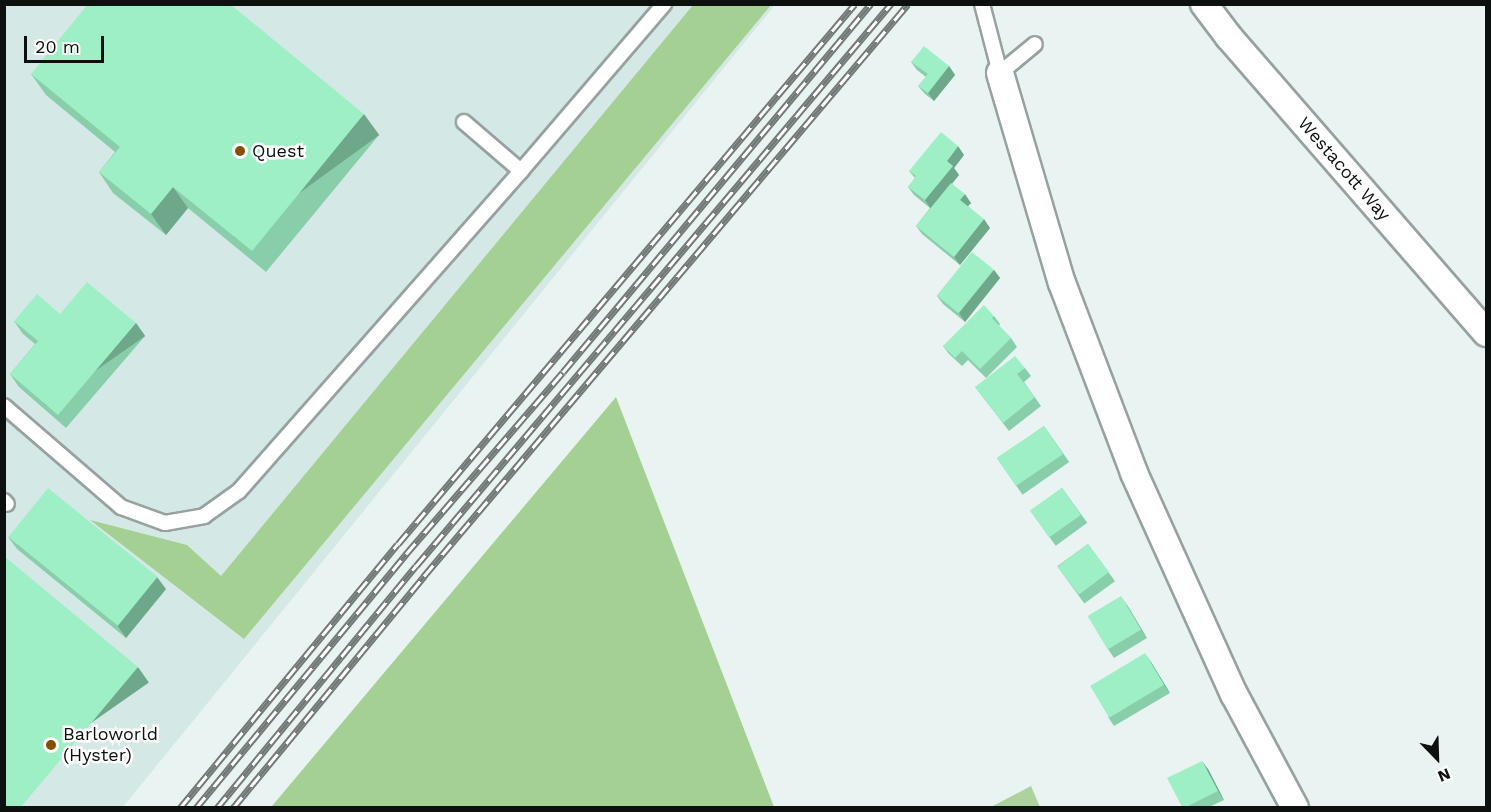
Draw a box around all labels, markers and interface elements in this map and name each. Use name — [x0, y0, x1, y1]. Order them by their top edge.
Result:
scale bar — [27, 24, 106, 62]
text: 20 m — [35, 36, 80, 57]
street label: Westacott Way — [1293, 113, 1395, 225]
place label: Quest — [252, 140, 304, 162]
marker: Quest — [233, 144, 247, 158]
place label: Barloworld (Hyster) — [63, 724, 158, 766]
north arrow — [1407, 728, 1467, 788]
marker: Barloworld (Hyster) — [44, 738, 58, 752]
text: N — [1435, 764, 1453, 786]

